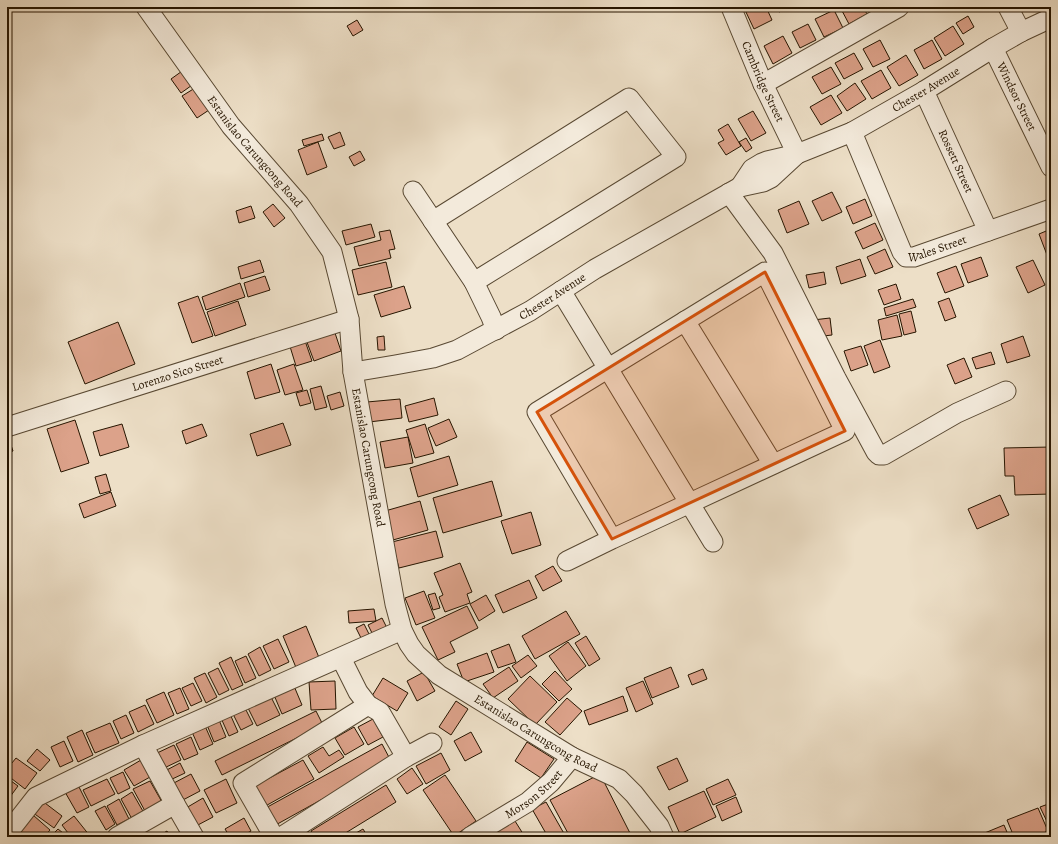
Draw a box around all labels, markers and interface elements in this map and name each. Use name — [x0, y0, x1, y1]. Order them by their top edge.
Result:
street label: Cambridge Street — [738, 39, 788, 125]
street label: Windsor Street — [993, 59, 1040, 134]
street label: Chester Avenue — [889, 63, 963, 116]
street label: Estanislao Carungcong Road — [204, 92, 307, 211]
street label: Rossett Street — [935, 127, 977, 195]
street label: Wales Street — [907, 231, 969, 265]
street label: Chester Avenue — [516, 269, 589, 323]
street label: Lorenzo Sico Street — [130, 351, 225, 395]
street label: Estanislao Carungcong Road — [348, 387, 389, 529]
street label: Estanislao Carungcong Road — [471, 691, 601, 776]
street label: Morson Street — [502, 766, 566, 822]

